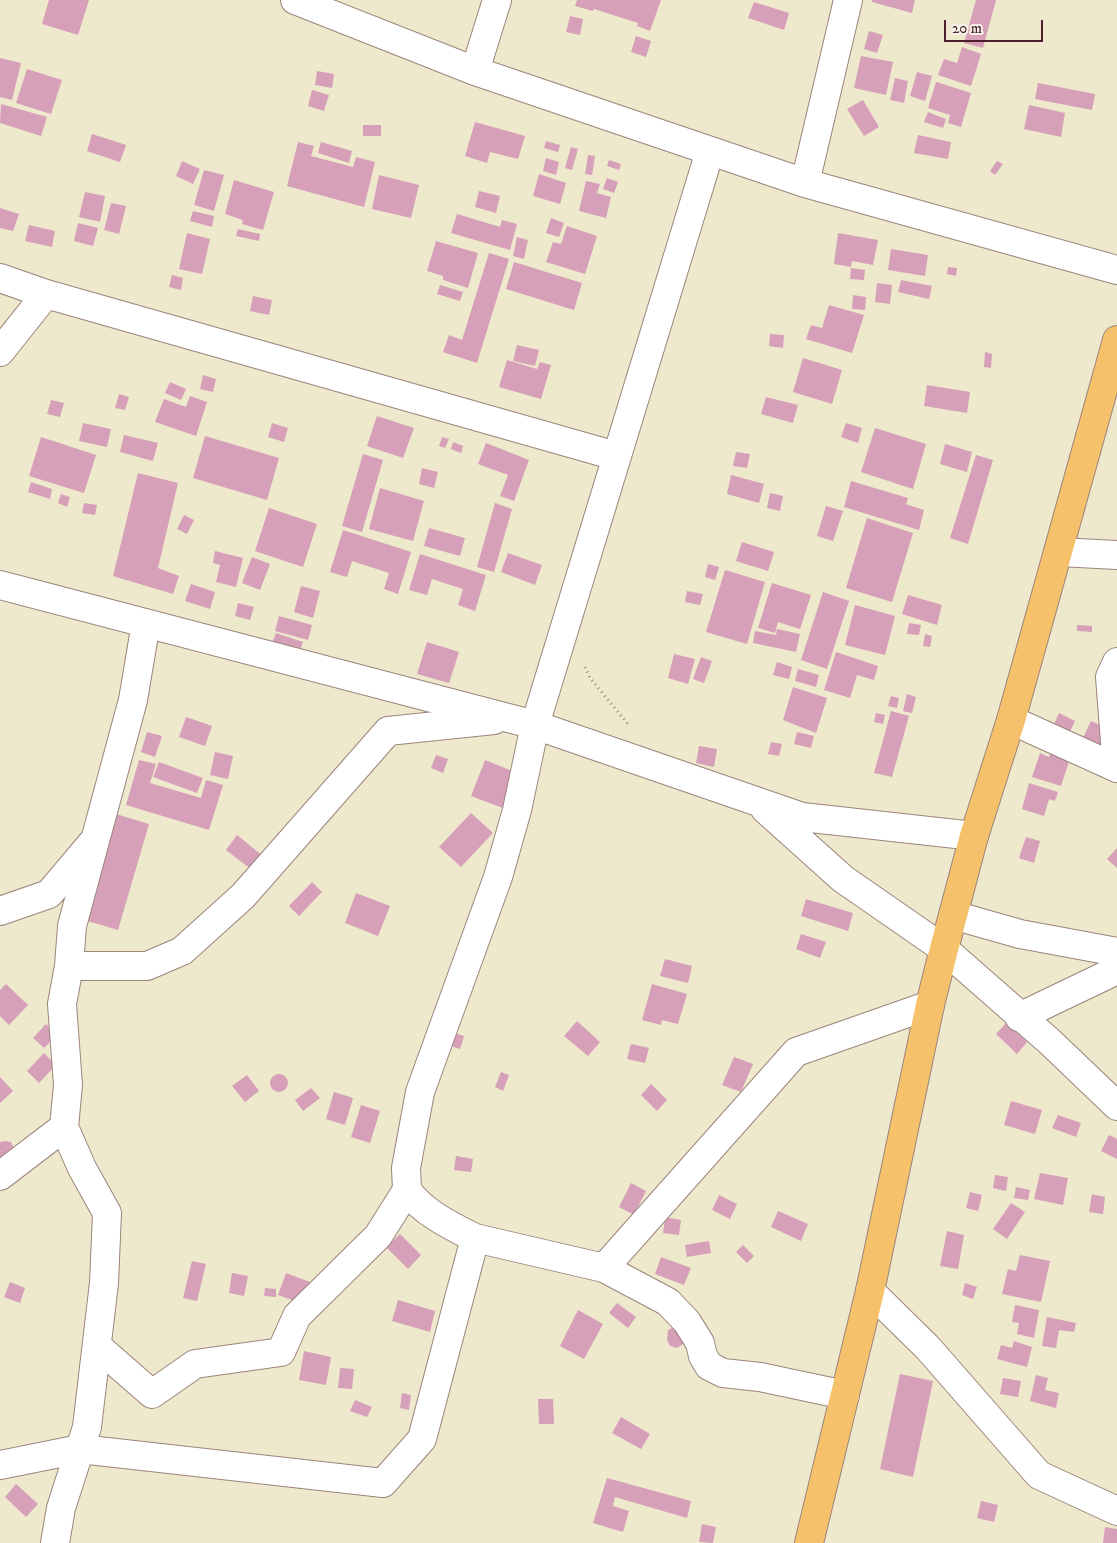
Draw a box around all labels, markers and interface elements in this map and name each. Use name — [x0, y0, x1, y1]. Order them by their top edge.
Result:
scale bar — [947, 10, 1046, 42]
text: 20 m — [952, 19, 982, 38]

